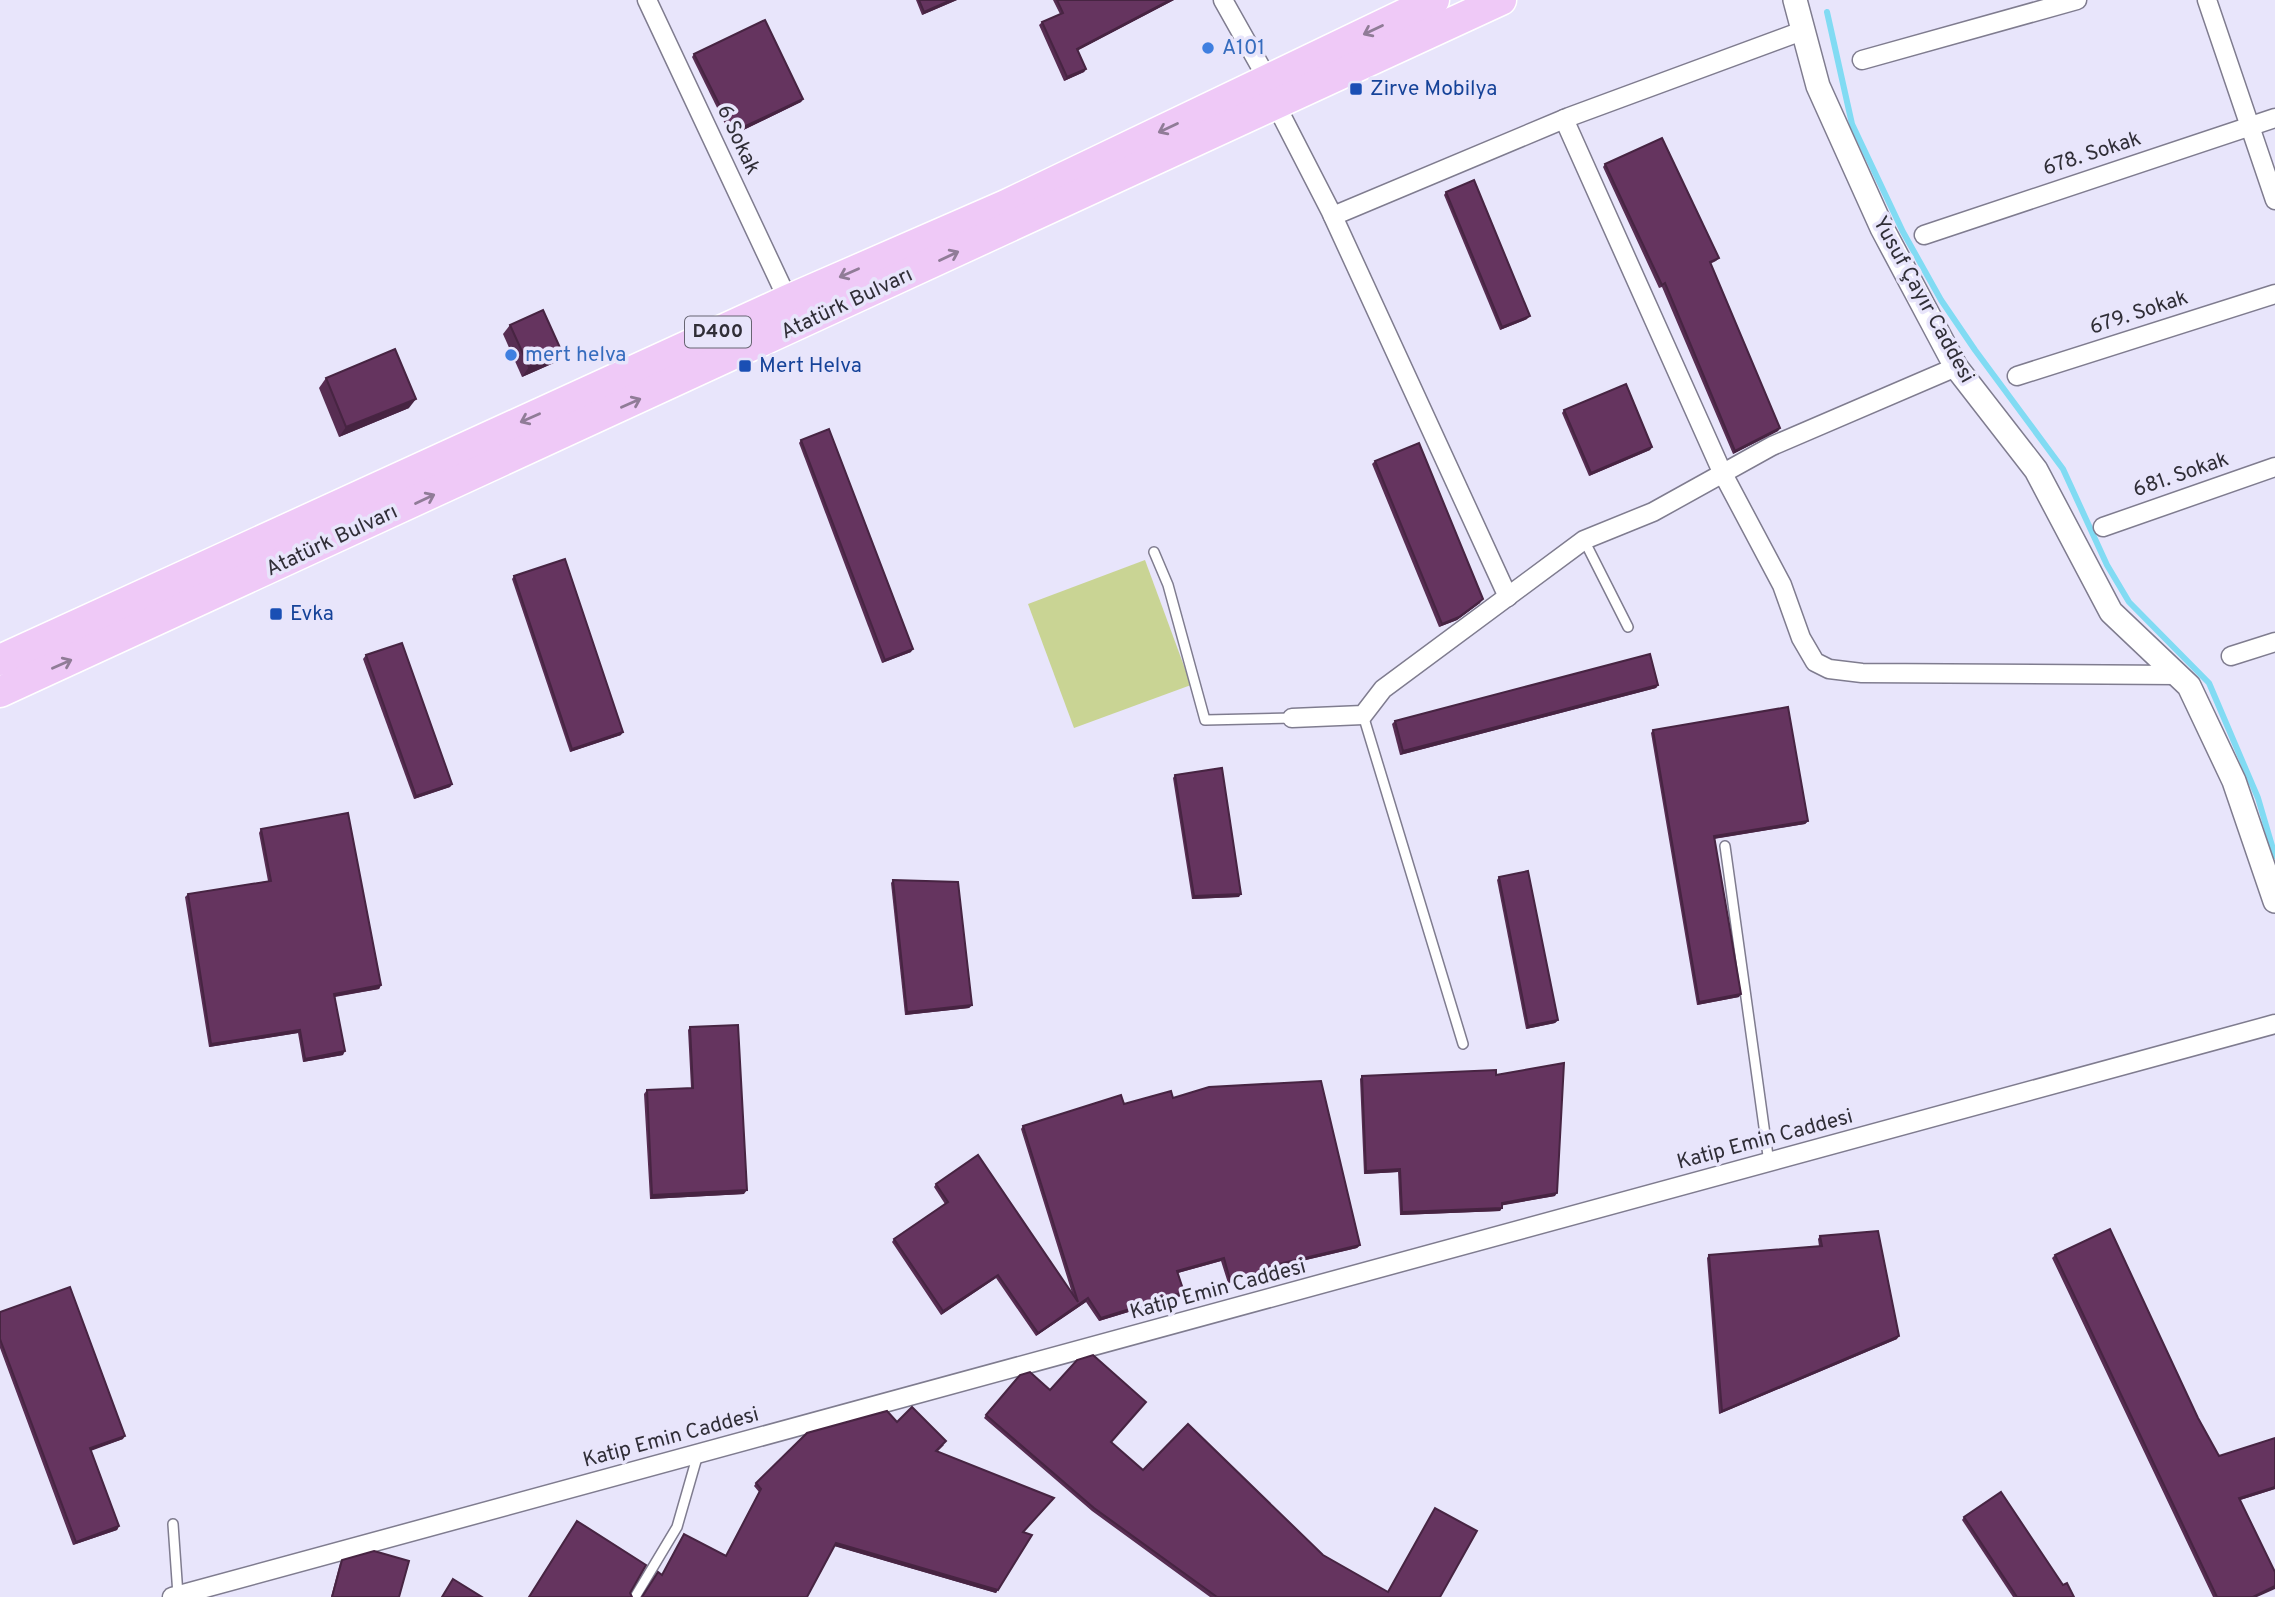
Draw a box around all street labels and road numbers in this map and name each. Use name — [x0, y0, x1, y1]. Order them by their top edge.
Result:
street label: 6 Sokak — [710, 101, 766, 179]
street label: 678. Sokak — [2040, 125, 2144, 183]
street label: Yusuf Çayır Caddesi — [1866, 212, 1980, 388]
street label: Atatürk Bulvarı — [777, 262, 917, 346]
street label: 679. Sokak — [2086, 284, 2192, 342]
road number: D400 — [685, 316, 751, 348]
street label: 681. Sokak — [2130, 446, 2232, 504]
street label: Atatürk Bulvarı — [262, 499, 402, 583]
street label: Katip Emin Caddesi — [1674, 1104, 1856, 1176]
street label: Katip Emin Caddesi — [1127, 1254, 1309, 1326]
street label: Katip Emin Caddesi — [580, 1402, 762, 1474]

